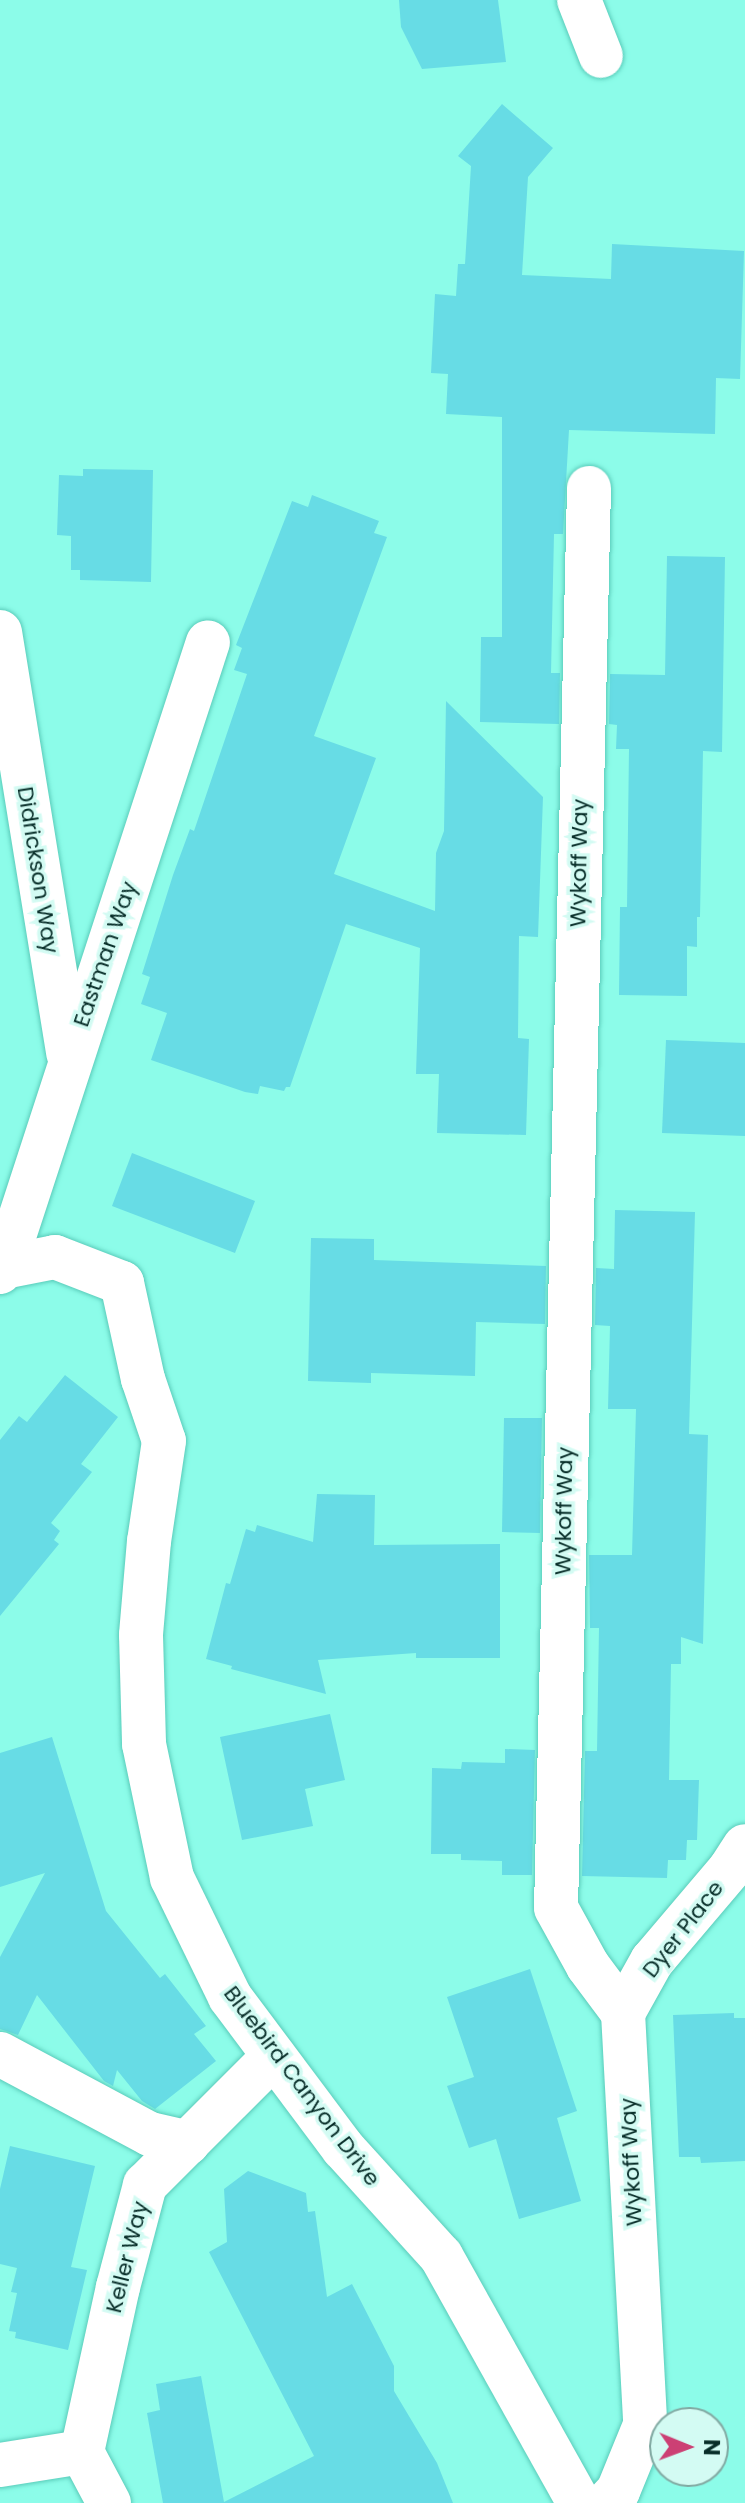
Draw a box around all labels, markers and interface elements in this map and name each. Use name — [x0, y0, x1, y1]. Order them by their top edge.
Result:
street label: Didrickson Way — [12, 785, 64, 955]
street label: Wykoff Way — [565, 799, 593, 927]
street label: Eastman Way — [68, 878, 142, 1030]
street label: Wykoff Way — [550, 1447, 578, 1575]
street label: Dyer Place — [637, 1875, 729, 1983]
street label: Bluebird Canyon Drive — [218, 1981, 386, 2191]
street label: Wykoff Way — [614, 2097, 648, 2227]
street label: Keller Way — [100, 2198, 154, 2316]
north arrow — [649, 2407, 729, 2487]
text: N — [696, 2439, 727, 2456]

